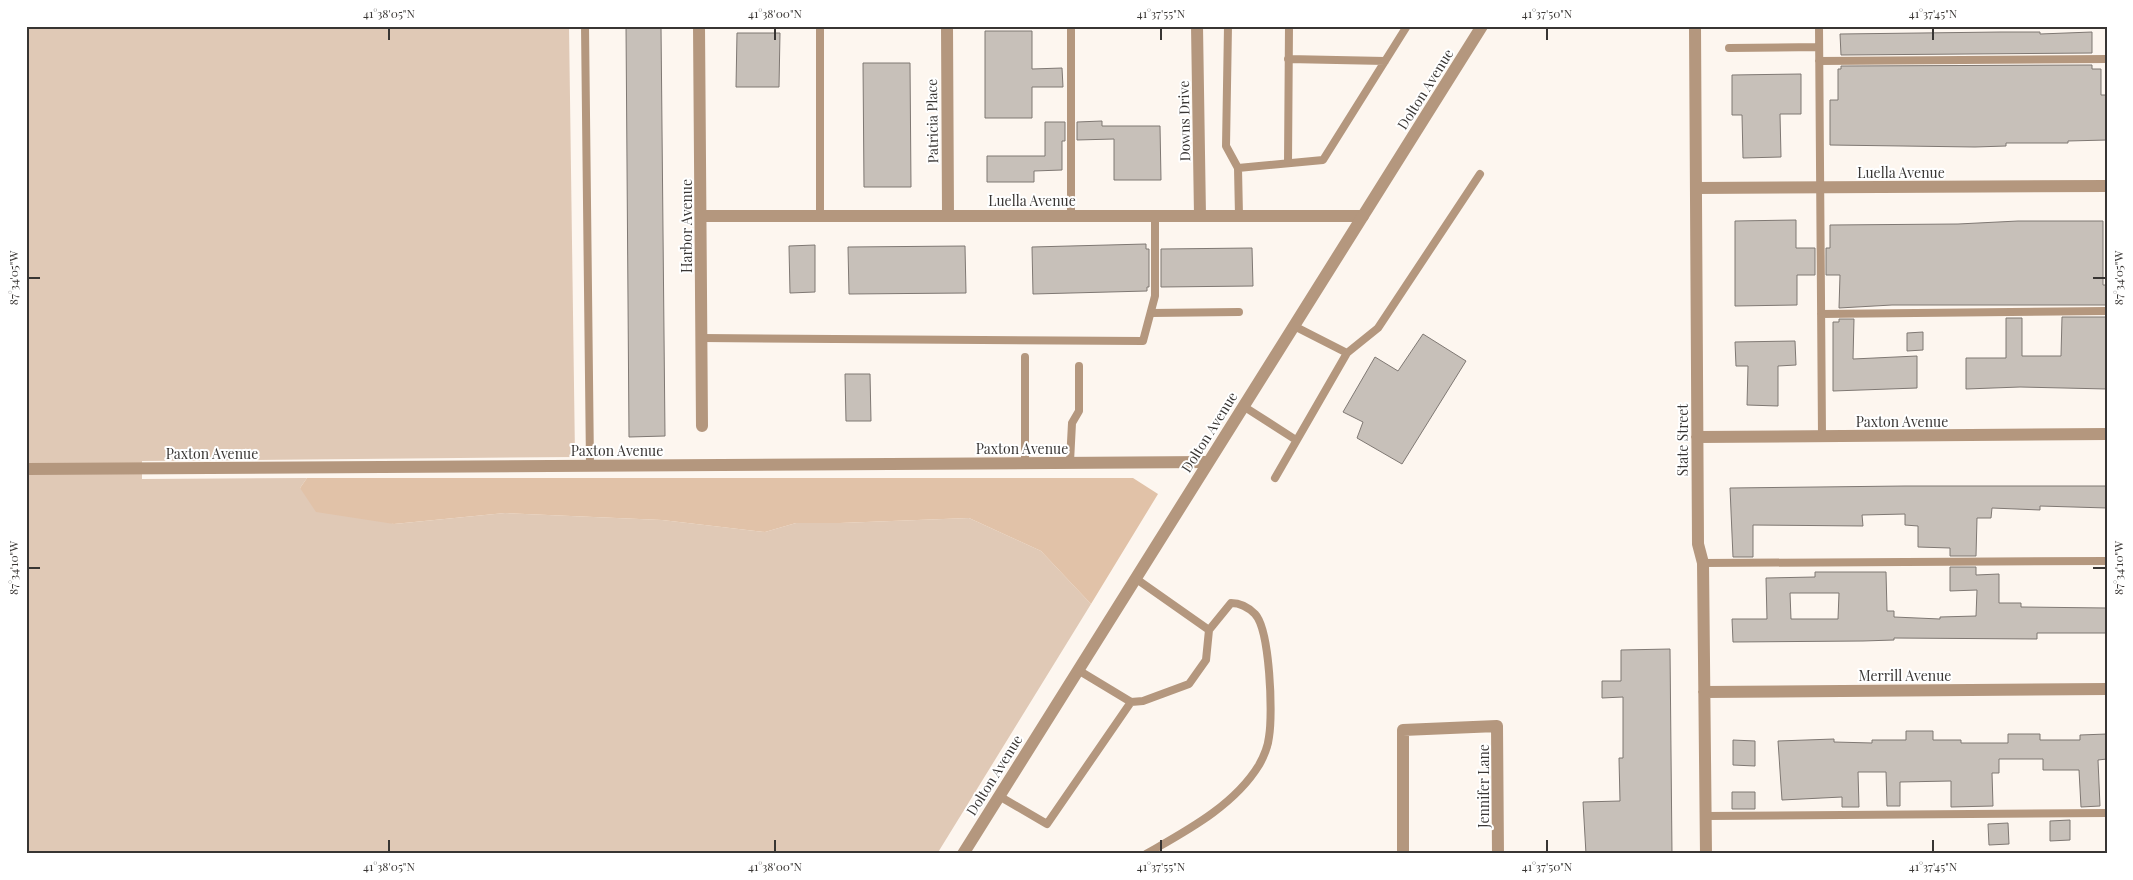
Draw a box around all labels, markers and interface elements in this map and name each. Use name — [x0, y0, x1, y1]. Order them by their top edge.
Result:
text: 41°38'05"N — [363, 5, 415, 21]
text: 41°38'00"N — [748, 5, 802, 21]
text: 41°37'55"N — [1137, 5, 1186, 21]
text: 41°37'50"N — [1522, 5, 1573, 21]
text: 41°37'45"N — [1909, 5, 1958, 21]
street label: Dolton Avenue — [1393, 45, 1457, 133]
street label: Patricia Place — [922, 79, 942, 163]
street label: Downs Drive — [1174, 80, 1194, 162]
street label: Luella Avenue — [1857, 163, 1945, 182]
street label: Harbor Avenue — [677, 179, 696, 273]
street label: Luella Avenue — [988, 191, 1076, 210]
text: 87°34'05"W — [5, 251, 21, 305]
text: 87°34'05"W — [2110, 251, 2126, 305]
street label: Dolton Avenue — [1177, 388, 1241, 476]
street label: State Street — [1673, 403, 1692, 476]
street label: Paxton Avenue — [1856, 412, 1948, 431]
street label: Paxton Avenue — [976, 439, 1068, 458]
street label: Paxton Avenue — [571, 441, 663, 460]
street label: Paxton Avenue — [166, 444, 258, 463]
text: 87°34'10"W — [5, 541, 21, 595]
text: 87°34'10"W — [2110, 541, 2126, 595]
street label: Merrill Avenue — [1859, 666, 1951, 685]
street label: Dolton Avenue — [962, 731, 1026, 819]
street label: Jennifer Lane — [1474, 744, 1493, 829]
text: 41°38'05"N — [363, 858, 415, 874]
text: 41°38'00"N — [748, 858, 802, 874]
text: 41°37'55"N — [1137, 858, 1186, 874]
text: 41°37'50"N — [1522, 858, 1573, 874]
text: 41°37'45"N — [1909, 858, 1958, 874]

